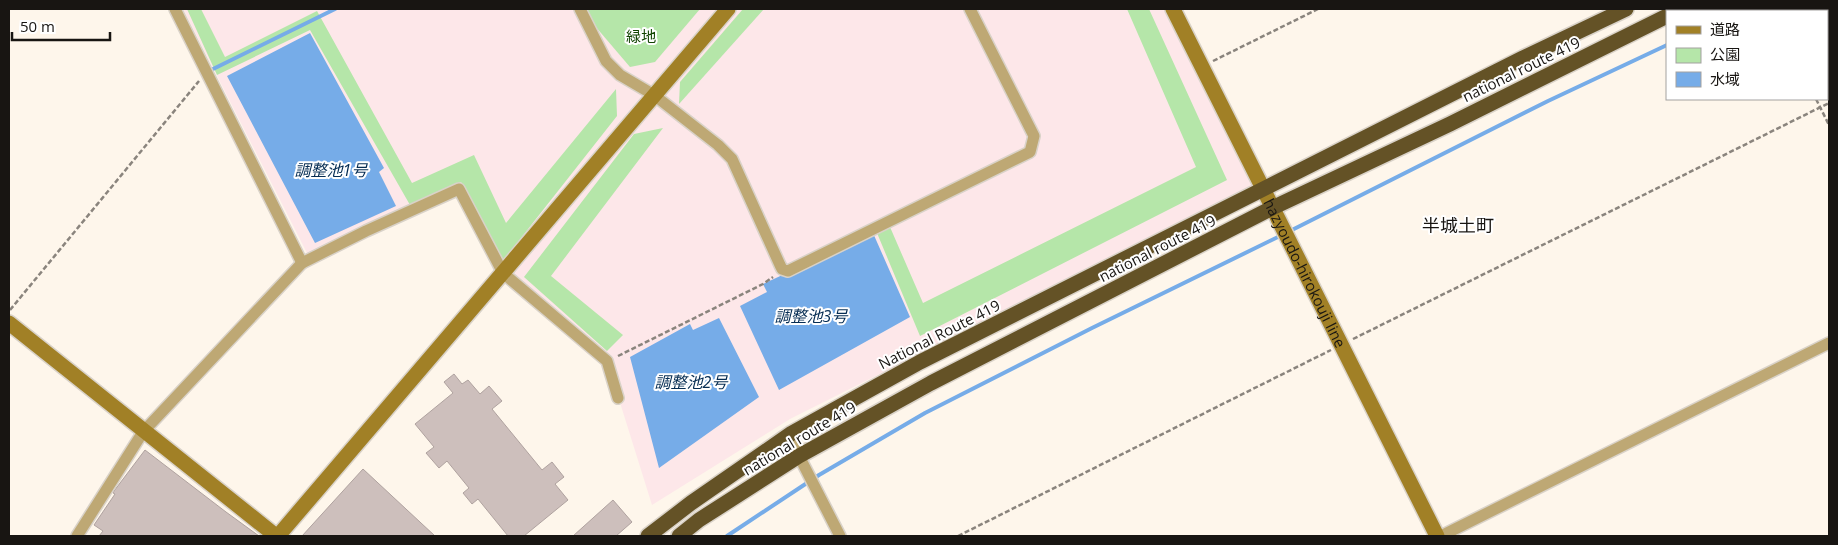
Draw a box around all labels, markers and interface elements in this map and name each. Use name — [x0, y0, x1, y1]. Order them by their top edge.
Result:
scale bar — [12, 10, 110, 42]
legend — [1666, 10, 1828, 100]
text: 50 m — [20, 16, 55, 36]
text: 道路 — [1710, 19, 1740, 39]
park label: 緑地 — [626, 26, 656, 46]
street label: national route 419 — [1459, 32, 1583, 106]
text: 公園 — [1710, 44, 1740, 64]
text: 水域 — [1710, 69, 1740, 89]
water label: 調整池1号 — [295, 159, 368, 181]
street label: hazyoudo-hirokouji line — [1259, 195, 1351, 351]
street label: national route 419 — [1095, 210, 1219, 286]
district label: 半城土町 — [1422, 213, 1494, 237]
street label: National Route 419 — [875, 295, 1003, 373]
water label: 調整池3号 — [775, 305, 848, 327]
water label: 調整池2号 — [655, 371, 728, 393]
street label: national route 419 — [739, 396, 859, 480]

